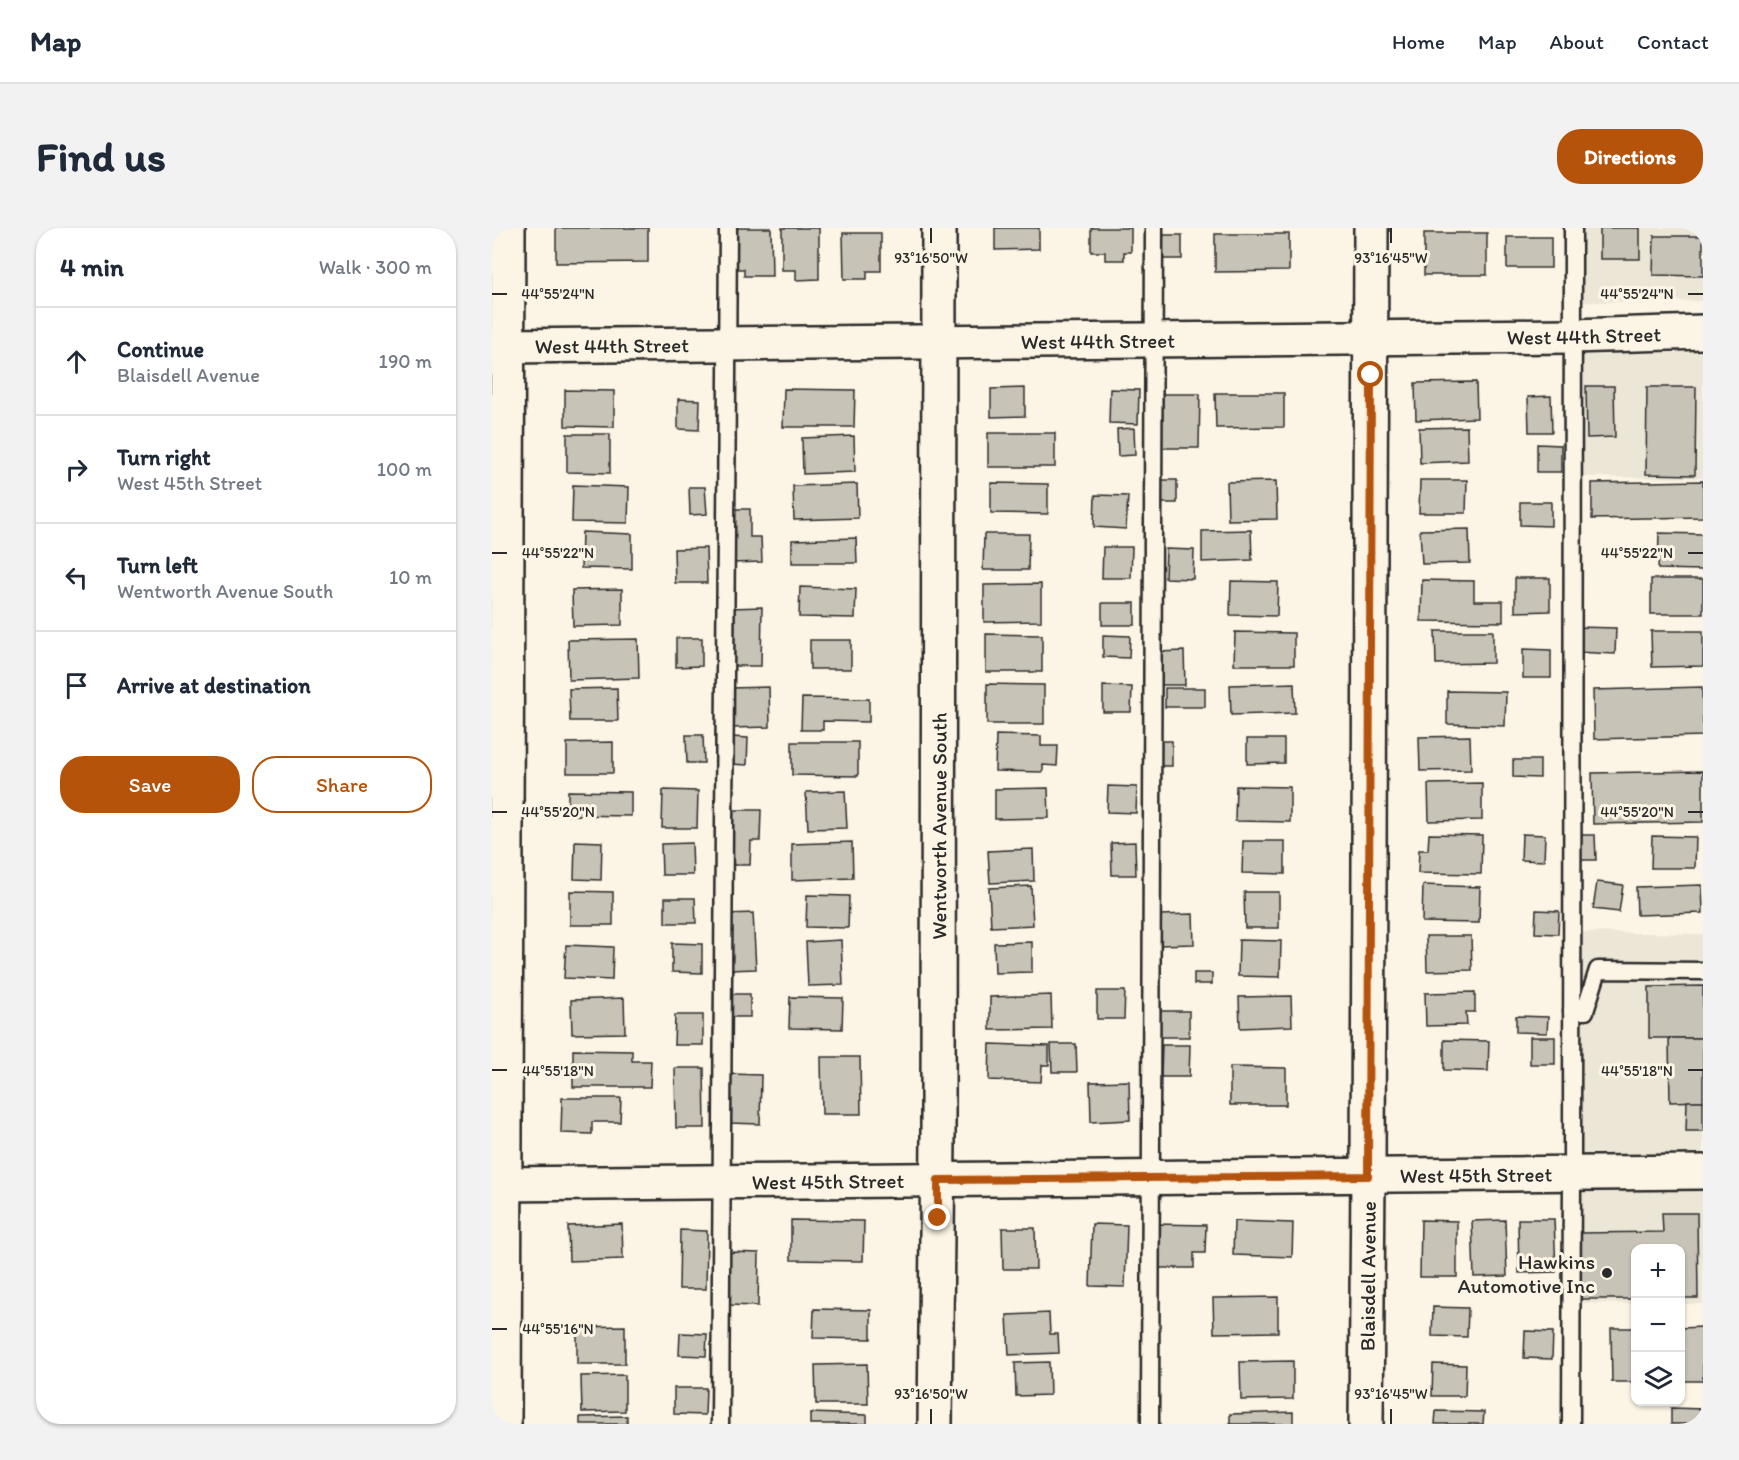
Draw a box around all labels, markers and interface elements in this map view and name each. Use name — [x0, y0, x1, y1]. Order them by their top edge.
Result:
text: Map — [30, 24, 81, 58]
text: Home — [1392, 29, 1445, 54]
text: Map — [1478, 29, 1517, 54]
text: About — [1550, 29, 1604, 54]
text: Contact — [1637, 29, 1709, 54]
button: Directions — [1557, 129, 1703, 184]
text: Find us — [36, 131, 166, 182]
text: 93°16'50"W — [894, 249, 968, 267]
text: 93°16'45"W — [1354, 249, 1428, 267]
text: 4 min — [60, 251, 124, 283]
text: Walk · 300 m — [319, 255, 432, 279]
text: 44°55'24"N — [521, 285, 595, 303]
text: 44°55'24"N — [1600, 285, 1674, 303]
street label: West 44th Street — [1507, 321, 1662, 349]
street label: West 44th Street — [1021, 327, 1175, 354]
street label: West 44th Street — [535, 332, 689, 358]
text: Continue — [117, 336, 204, 363]
icon: ahead — [60, 345, 93, 378]
text: 190 m — [379, 349, 432, 373]
route start — [1357, 361, 1383, 387]
text: Blaisdell Avenue — [117, 363, 260, 387]
text: Turn right — [117, 444, 211, 471]
icon: right — [60, 453, 93, 486]
text: 100 m — [377, 457, 432, 481]
text: West 45th Street — [117, 471, 262, 495]
text: 44°55'22"N — [522, 544, 594, 562]
text: 44°55'22"N — [1601, 544, 1673, 562]
text: Turn left — [117, 552, 198, 579]
icon: left — [60, 561, 93, 594]
text: 10 m — [389, 565, 432, 589]
text: Wentworth Avenue South — [117, 579, 333, 603]
icon: arrive — [60, 669, 93, 702]
text: Arrive at destination — [117, 672, 311, 699]
street label: Wentworth Avenue South — [926, 712, 951, 940]
button: Save — [60, 756, 240, 813]
button: Share — [252, 756, 432, 813]
text: 44°55'20"N — [521, 803, 595, 821]
text: 44°55'20"N — [1600, 803, 1674, 821]
text: 44°55'18"N — [522, 1062, 594, 1080]
text: 44°55'18"N — [1601, 1062, 1673, 1080]
street label: West 45th Street — [1399, 1161, 1553, 1188]
street label: West 45th Street — [751, 1167, 905, 1194]
street label: Blaisdell Avenue — [1354, 1201, 1380, 1351]
route end — [924, 1204, 950, 1230]
map controls — [1631, 1244, 1685, 1406]
button: + — [1631, 1244, 1685, 1298]
place label: Hawkins Automotive Inc — [1457, 1249, 1595, 1298]
marker: Hawkins Automotive Inc — [1600, 1266, 1614, 1280]
button: − — [1631, 1298, 1685, 1352]
text: 44°55'16"N — [522, 1320, 594, 1338]
button: layers — [1631, 1352, 1685, 1406]
text: 93°16'50"W — [894, 1385, 968, 1403]
text: 93°16'45"W — [1354, 1385, 1428, 1403]

